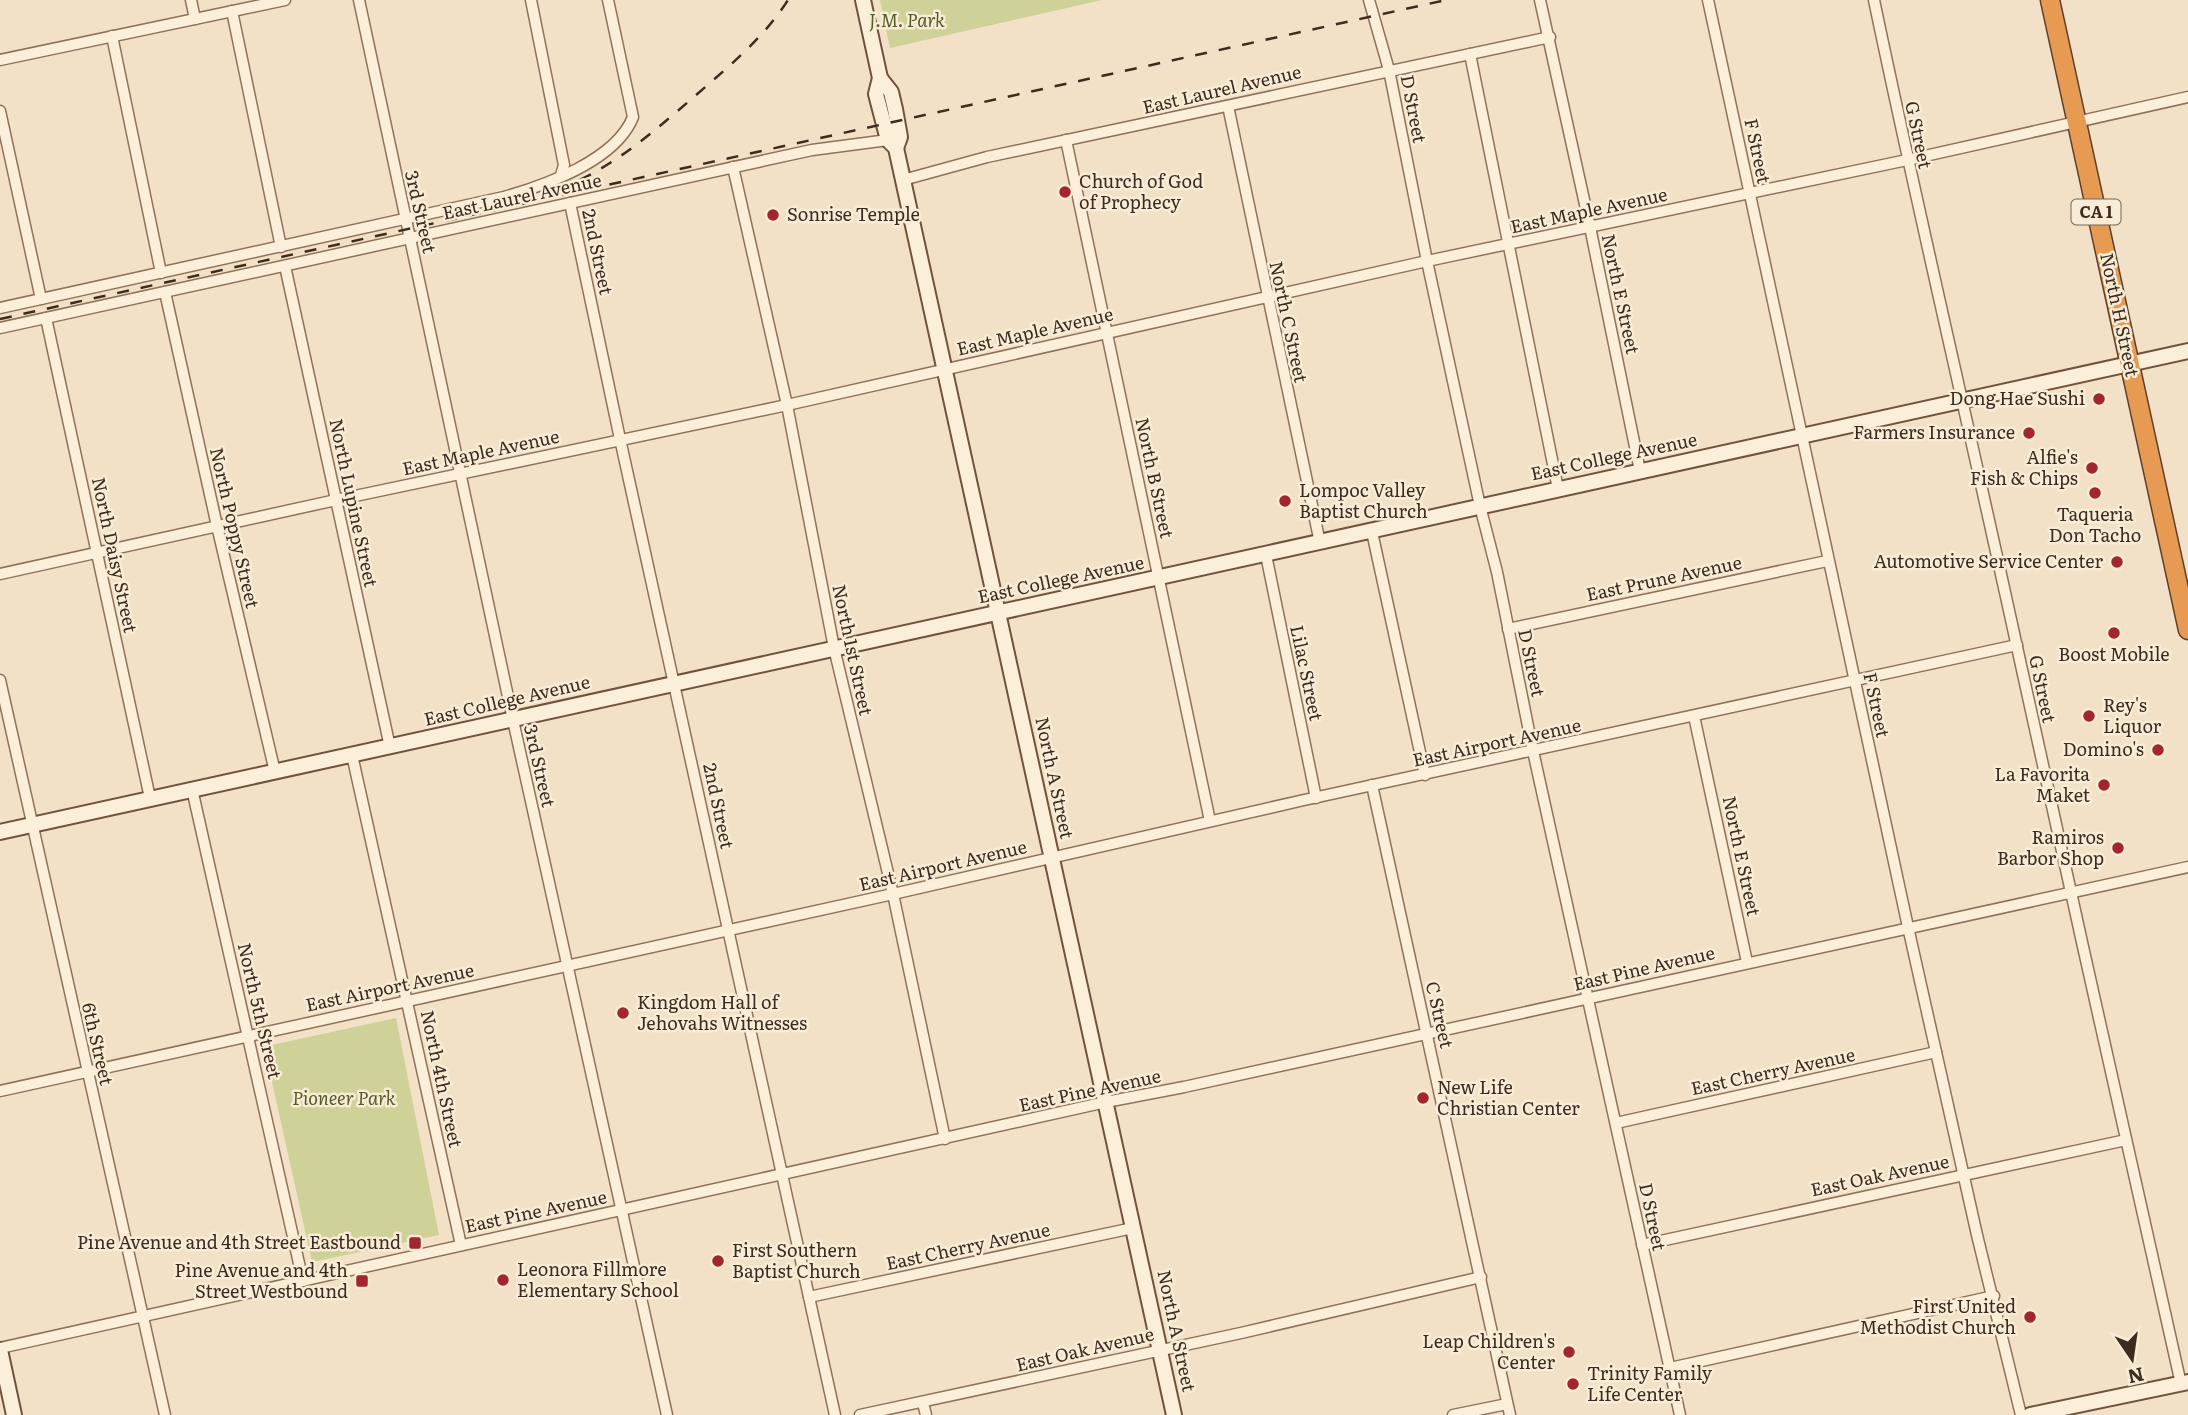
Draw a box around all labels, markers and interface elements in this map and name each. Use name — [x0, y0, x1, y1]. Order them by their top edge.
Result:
park label: J.M. Park — [869, 6, 945, 33]
street label: East Laurel Avenue — [1140, 57, 1304, 120]
street label: D Street — [1395, 72, 1434, 146]
street label: G Street — [1899, 98, 1940, 172]
street label: F Street — [1738, 116, 1779, 187]
street label: East Laurel Avenue — [440, 165, 604, 226]
place label: Church of God of Prophecy — [1079, 167, 1203, 215]
street label: 3rd Street — [399, 168, 444, 256]
street label: East Maple Avenue — [1508, 180, 1670, 239]
marker: Church of God of Prophecy — [1057, 184, 1073, 200]
place label: Sonrise Temple — [787, 200, 920, 227]
road number: CA 1 — [2072, 200, 2120, 224]
street label: 2nd Street — [576, 206, 621, 298]
marker: Sonrise Temple — [765, 207, 781, 223]
street label: North E Street — [1596, 231, 1648, 357]
street label: North H Street — [2094, 250, 2147, 380]
street label: North C Street — [1263, 258, 1316, 386]
street label: East Maple Avenue — [954, 299, 1116, 362]
place label: Dong Hae Sushi — [1950, 384, 2085, 411]
marker: Dong Hae Sushi — [2091, 391, 2107, 407]
street label: North B Street — [1129, 415, 1182, 541]
street label: North Lupine Street — [323, 416, 386, 590]
place label: Farmers Insurance — [1853, 418, 2015, 445]
street label: East Maple Avenue — [400, 422, 562, 481]
street label: East College Avenue — [1528, 425, 1700, 486]
marker: Farmers Insurance — [2021, 425, 2037, 441]
place label: Alfie's Fish & Chips — [1970, 443, 2078, 491]
street label: North Poppy Street — [204, 445, 267, 611]
marker: Alfie's Fish & Chips — [2084, 460, 2100, 476]
street label: North Daisy Street — [86, 474, 145, 636]
place label: Lompoc Valley Baptist Church — [1299, 476, 1428, 524]
marker: Taqueria Don Tacho — [2087, 485, 2103, 501]
marker: Lompoc Valley Baptist Church — [1277, 493, 1293, 509]
place label: Taqueria Don Tacho — [2049, 500, 2141, 548]
place label: Automotive Service Center — [1874, 547, 2103, 574]
street label: East College Avenue — [975, 548, 1147, 609]
street label: East Prune Avenue — [1583, 548, 1744, 607]
marker: Automotive Service Center — [2109, 554, 2125, 570]
street label: North 1st Street — [826, 582, 881, 718]
street label: Lilac Street — [1284, 622, 1331, 724]
marker: Boost Mobile — [2106, 625, 2122, 641]
street label: D Street — [1512, 626, 1553, 700]
place label: Boost Mobile — [2058, 640, 2170, 667]
street label: G Street — [2023, 652, 2064, 726]
street label: East College Avenue — [421, 667, 592, 732]
street label: F Street — [1857, 670, 1898, 741]
place label: Rey's Liquor — [2103, 691, 2162, 739]
marker: Rey's Liquor — [2081, 708, 2097, 724]
street label: East Airport Avenue — [1410, 710, 1583, 773]
street label: North A Street — [1029, 714, 1082, 842]
street label: 3rd Street — [518, 722, 563, 810]
place label: Domino's — [2063, 735, 2144, 762]
marker: Domino's — [2150, 742, 2166, 758]
street label: 2nd Street — [697, 760, 742, 852]
place label: La Favorita Maket — [1995, 760, 2091, 808]
marker: La Favorita Maket — [2096, 777, 2112, 793]
street label: North E Street — [1717, 793, 1769, 919]
place label: Ramiros Barbor Shop — [1997, 823, 2104, 871]
street label: East Airport Avenue — [856, 832, 1029, 897]
marker: Ramiros Barbor Shop — [2110, 840, 2126, 856]
street label: East Pine Avenue — [1570, 938, 1717, 997]
street label: North 5th Street — [232, 940, 289, 1082]
street label: East Airport Avenue — [303, 955, 476, 1018]
street label: C Street — [1420, 979, 1461, 1051]
place label: Kingdom Hall of Jehovahs Witnesses — [637, 988, 807, 1036]
street label: 6th Street — [76, 1000, 121, 1088]
marker: Kingdom Hall of Jehovahs Witnesses — [615, 1005, 631, 1021]
street label: North 4th Street — [415, 1007, 470, 1151]
street label: East Cherry Avenue — [1688, 1040, 1857, 1101]
street label: East Pine Avenue — [1016, 1061, 1163, 1118]
place label: New Life Christian Center — [1437, 1073, 1580, 1121]
park label: Pioneer Park — [292, 1084, 396, 1111]
marker: New Life Christian Center — [1415, 1090, 1431, 1106]
street label: East Oak Avenue — [1808, 1147, 1951, 1202]
street label: D Street — [1633, 1180, 1674, 1254]
street label: East Pine Avenue — [462, 1182, 609, 1239]
street label: East Cherry Avenue — [883, 1215, 1052, 1276]
place label: Pine Avenue and 4th Street Eastbound — [77, 1228, 401, 1255]
marker: Pine Avenue and 4th Street Eastbound — [407, 1235, 423, 1251]
place label: First Southern Baptist Church — [732, 1236, 861, 1284]
marker: First Southern Baptist Church — [710, 1253, 726, 1269]
place label: Leonora Fillmore Elementary School — [517, 1255, 679, 1303]
place label: Pine Avenue and 4th Street Westbound — [175, 1256, 348, 1304]
street label: North A Street — [1151, 1267, 1204, 1395]
marker: Leonora Fillmore Elementary School — [495, 1272, 511, 1288]
marker: Pine Avenue and 4th Street Westbound — [354, 1273, 370, 1289]
place label: First United Methodist Church — [1859, 1292, 2016, 1340]
marker: First United Methodist Church — [2022, 1309, 2038, 1325]
street label: East Oak Avenue — [1013, 1320, 1156, 1378]
north arrow — [2097, 1324, 2167, 1394]
place label: Leap Children's Center — [1422, 1327, 1555, 1375]
marker: Leap Children's Center — [1561, 1344, 1577, 1360]
place label: Trinity Family Life Center — [1587, 1359, 1713, 1407]
text: N — [2125, 1361, 2147, 1392]
marker: Trinity Family Life Center — [1565, 1376, 1581, 1392]

